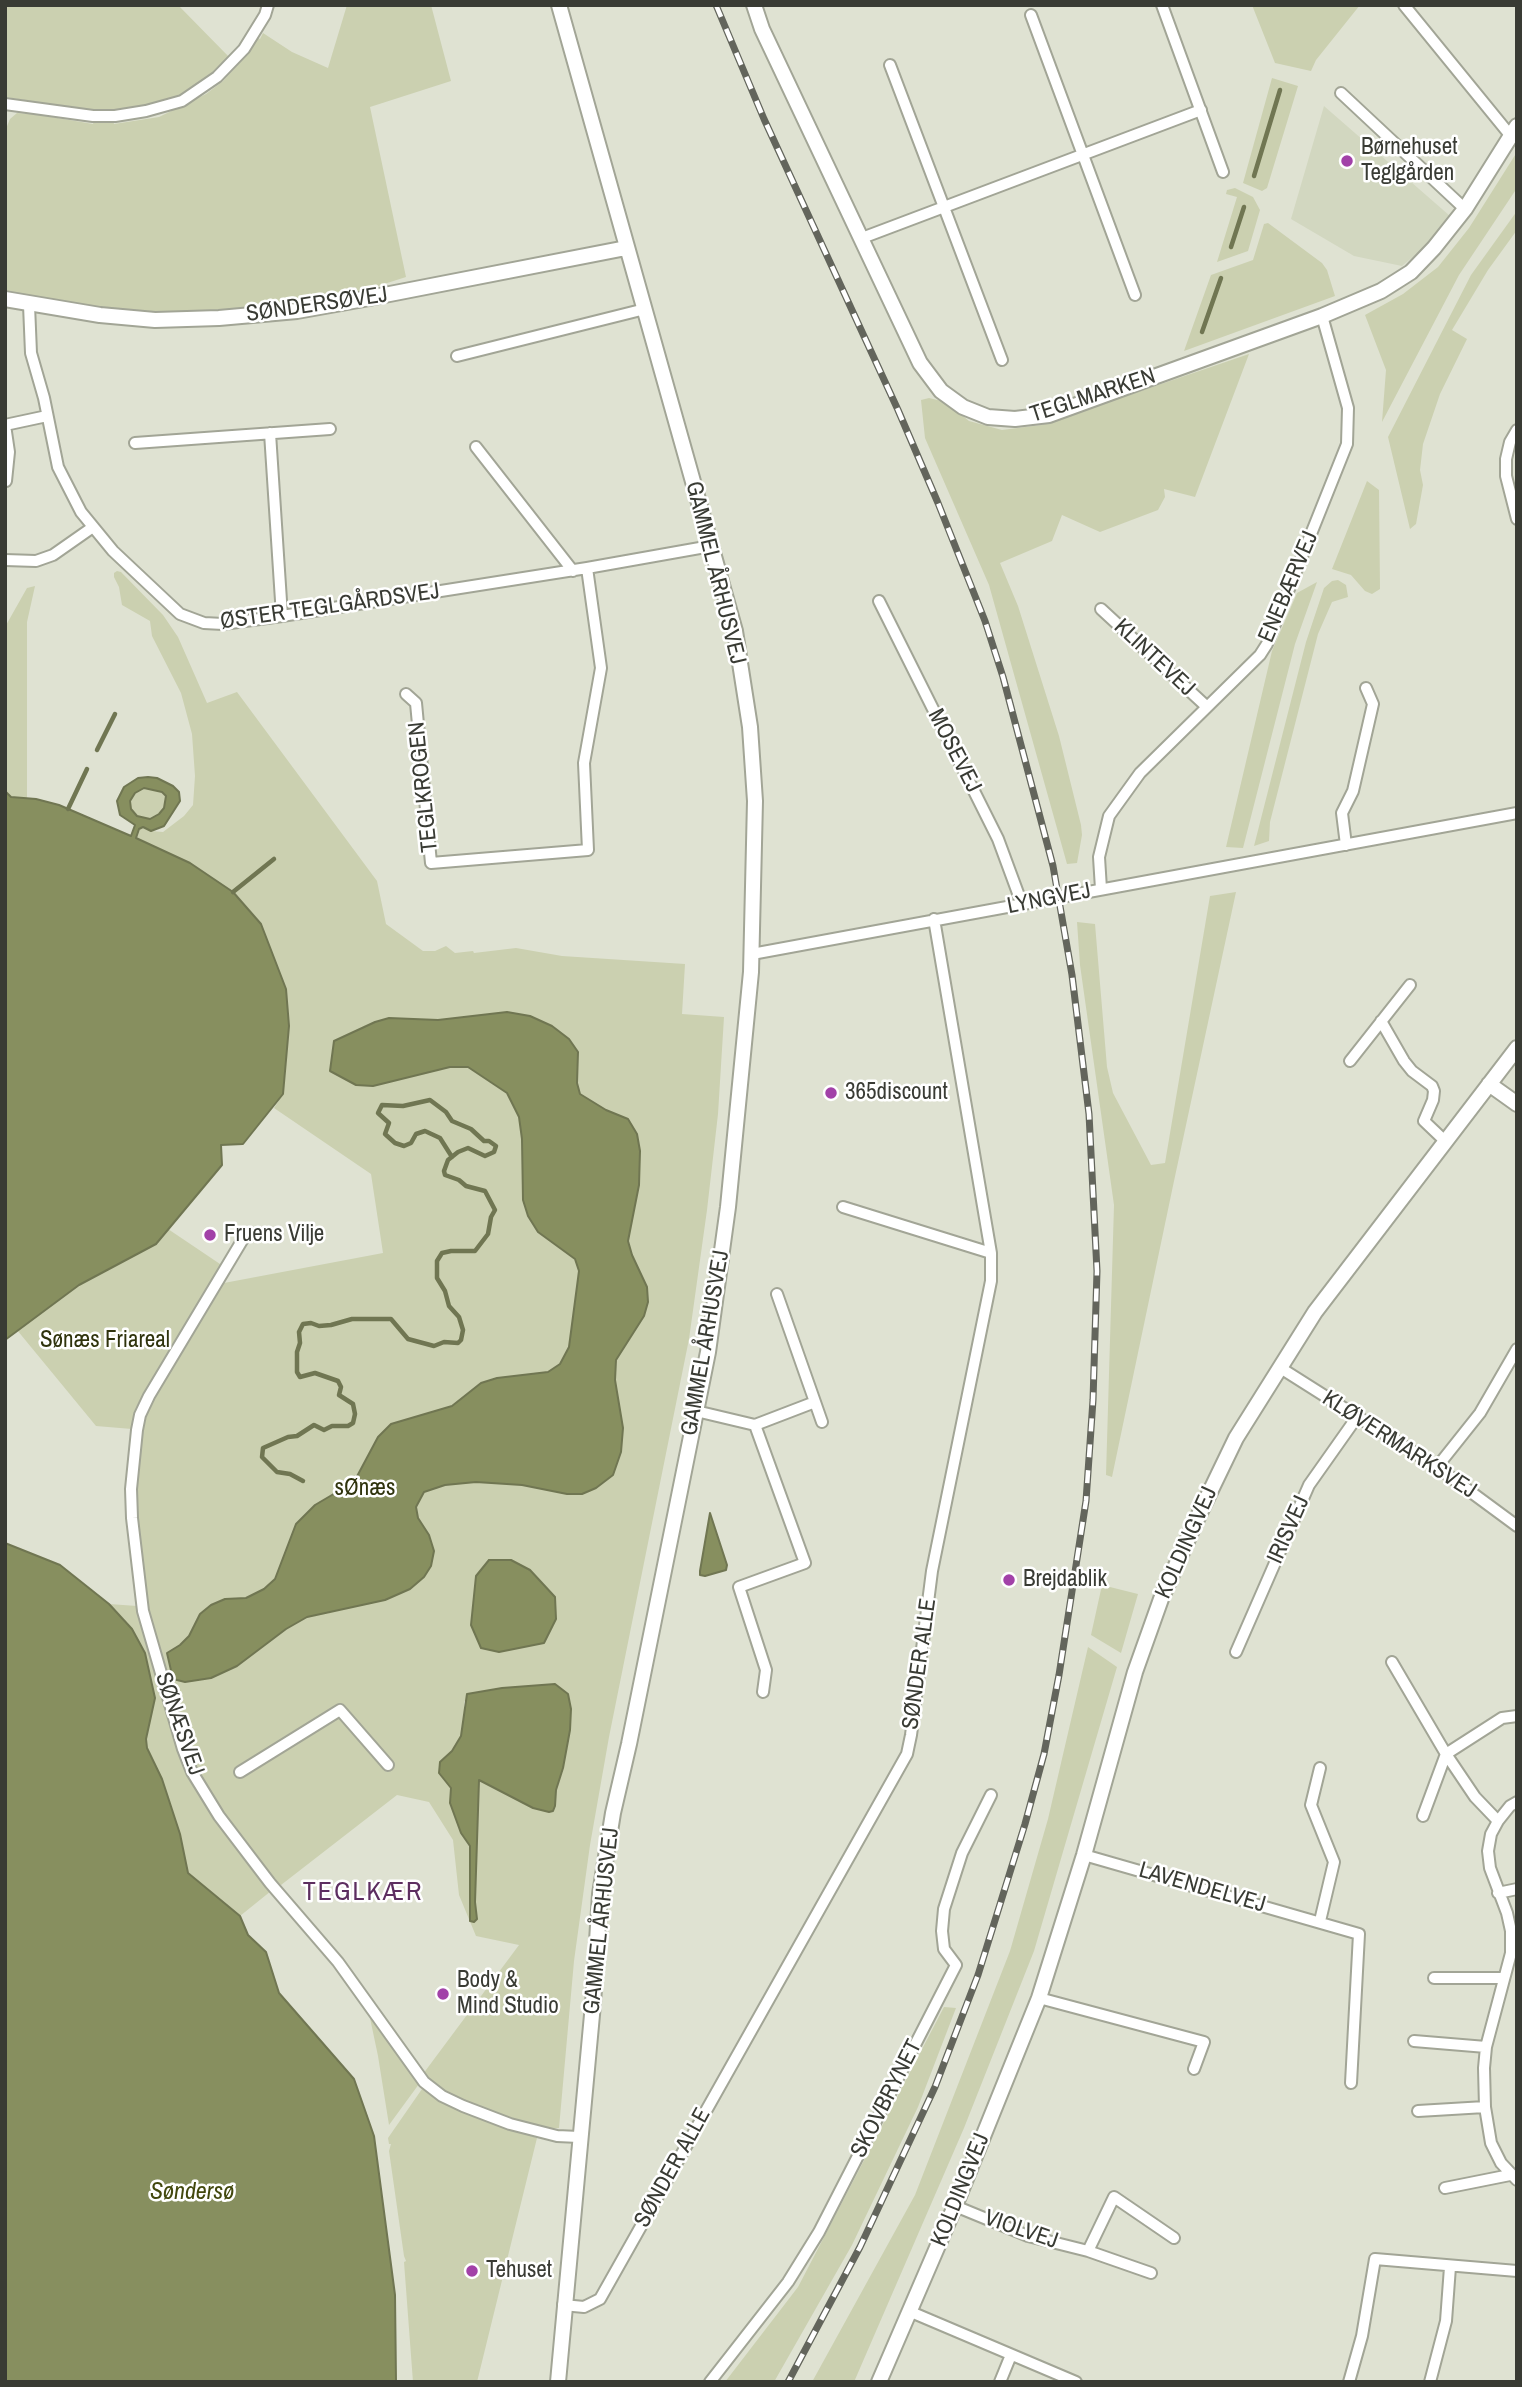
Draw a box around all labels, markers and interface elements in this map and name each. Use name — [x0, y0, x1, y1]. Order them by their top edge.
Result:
place label: Børnehuset Teglgården — [1361, 134, 1457, 188]
marker: Børnehuset Teglgården — [1339, 153, 1355, 169]
street label: SØNDERSØVEJ — [245, 281, 389, 329]
street label: TEGLMARKEN — [1027, 363, 1159, 429]
street label: GAMMEL ÅRHUSVEJ — [679, 479, 751, 667]
street label: ENEBÆRVEJ — [1253, 527, 1325, 647]
street label: ØSTER TEGLGÅRDSVEJ — [219, 578, 441, 636]
street label: KLINTEVEJ — [1108, 614, 1200, 702]
street label: MOSEVEJ — [921, 705, 987, 797]
street label: TEGLKROGEN — [403, 720, 445, 854]
street label: LYNGVEJ — [1005, 877, 1093, 921]
place label: 365discount — [845, 1079, 948, 1107]
marker: 365discount — [823, 1085, 839, 1101]
place label: Fruens Vilje — [224, 1221, 324, 1249]
marker: Fruens Vilje — [202, 1227, 218, 1243]
street label: GAMMEL ÅRHUSVEJ — [676, 1248, 736, 1438]
park label: Sønæs Friareal — [40, 1327, 170, 1355]
street label: KLØVERMARKSVEJ — [1317, 1385, 1481, 1505]
park label: sØnæs — [335, 1475, 395, 1503]
street label: KOLDINGVEJ — [1150, 1483, 1224, 1603]
street label: IRISVEJ — [1262, 1492, 1316, 1568]
place label: Brejdablik — [1023, 1566, 1107, 1594]
marker: Brejdablik — [1001, 1572, 1017, 1588]
street label: SØNDER ALLE — [897, 1597, 943, 1731]
street label: SØNÆSVEJ — [149, 1669, 209, 1779]
street label: GAMMEL ÅRHUSVEJ — [578, 1826, 626, 2016]
street label: LAVENDELVEJ — [1136, 1857, 1268, 1919]
district label: TEGLKÆR — [304, 1877, 422, 1909]
place label: Body & Mind Studio — [457, 1967, 559, 2021]
marker: Body & Mind Studio — [435, 1986, 451, 2002]
street label: SKOVBRYNET — [846, 2035, 928, 2163]
street label: SØNDER ALLE — [629, 2104, 717, 2232]
street label: KOLDINGVEJ — [926, 2129, 996, 2251]
water label: Søndersø — [150, 2179, 234, 2207]
street label: VIOLVEJ — [980, 2205, 1062, 2255]
place label: Tehuset — [486, 2257, 552, 2285]
marker: Tehuset — [464, 2263, 480, 2279]

